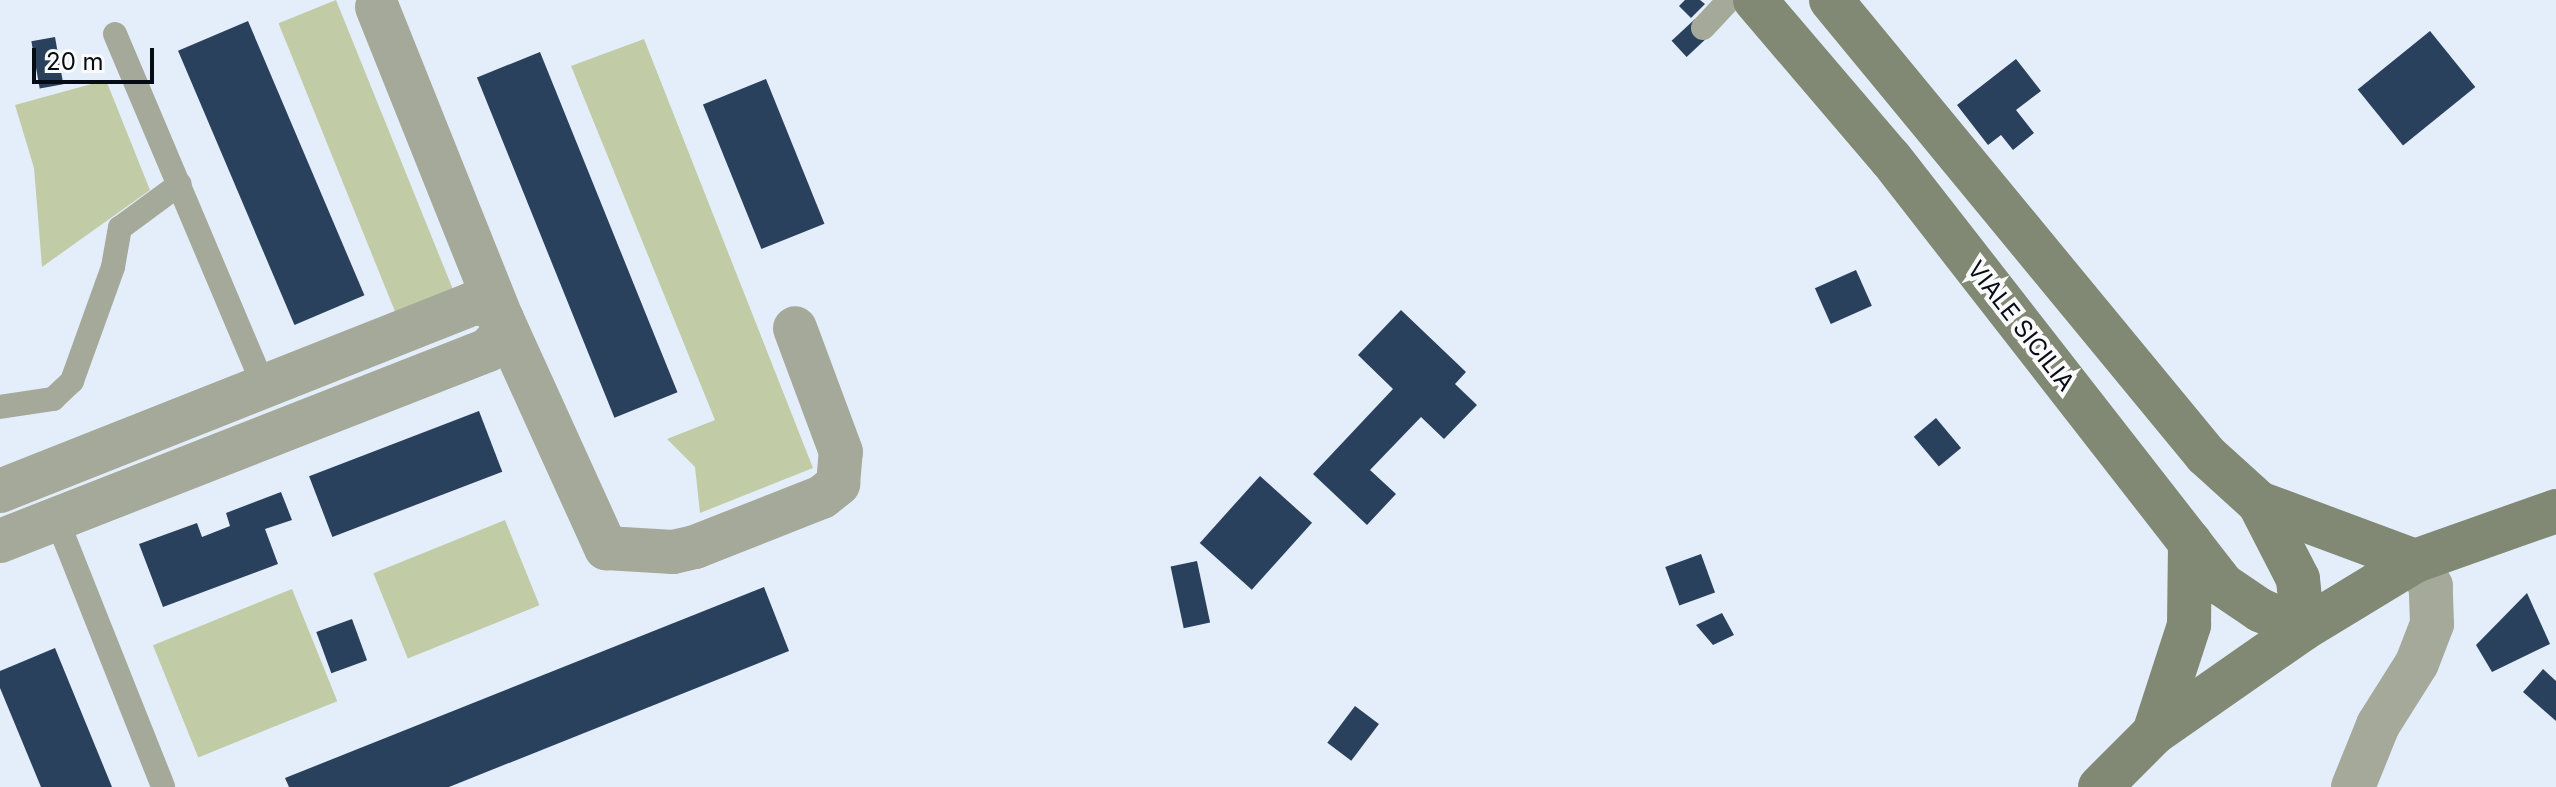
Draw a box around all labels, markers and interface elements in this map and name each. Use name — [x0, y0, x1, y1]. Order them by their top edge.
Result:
scale bar — [36, 32, 158, 82]
text: 20 m — [46, 47, 104, 76]
street label: VIALE SICILIA — [1961, 255, 2081, 397]

